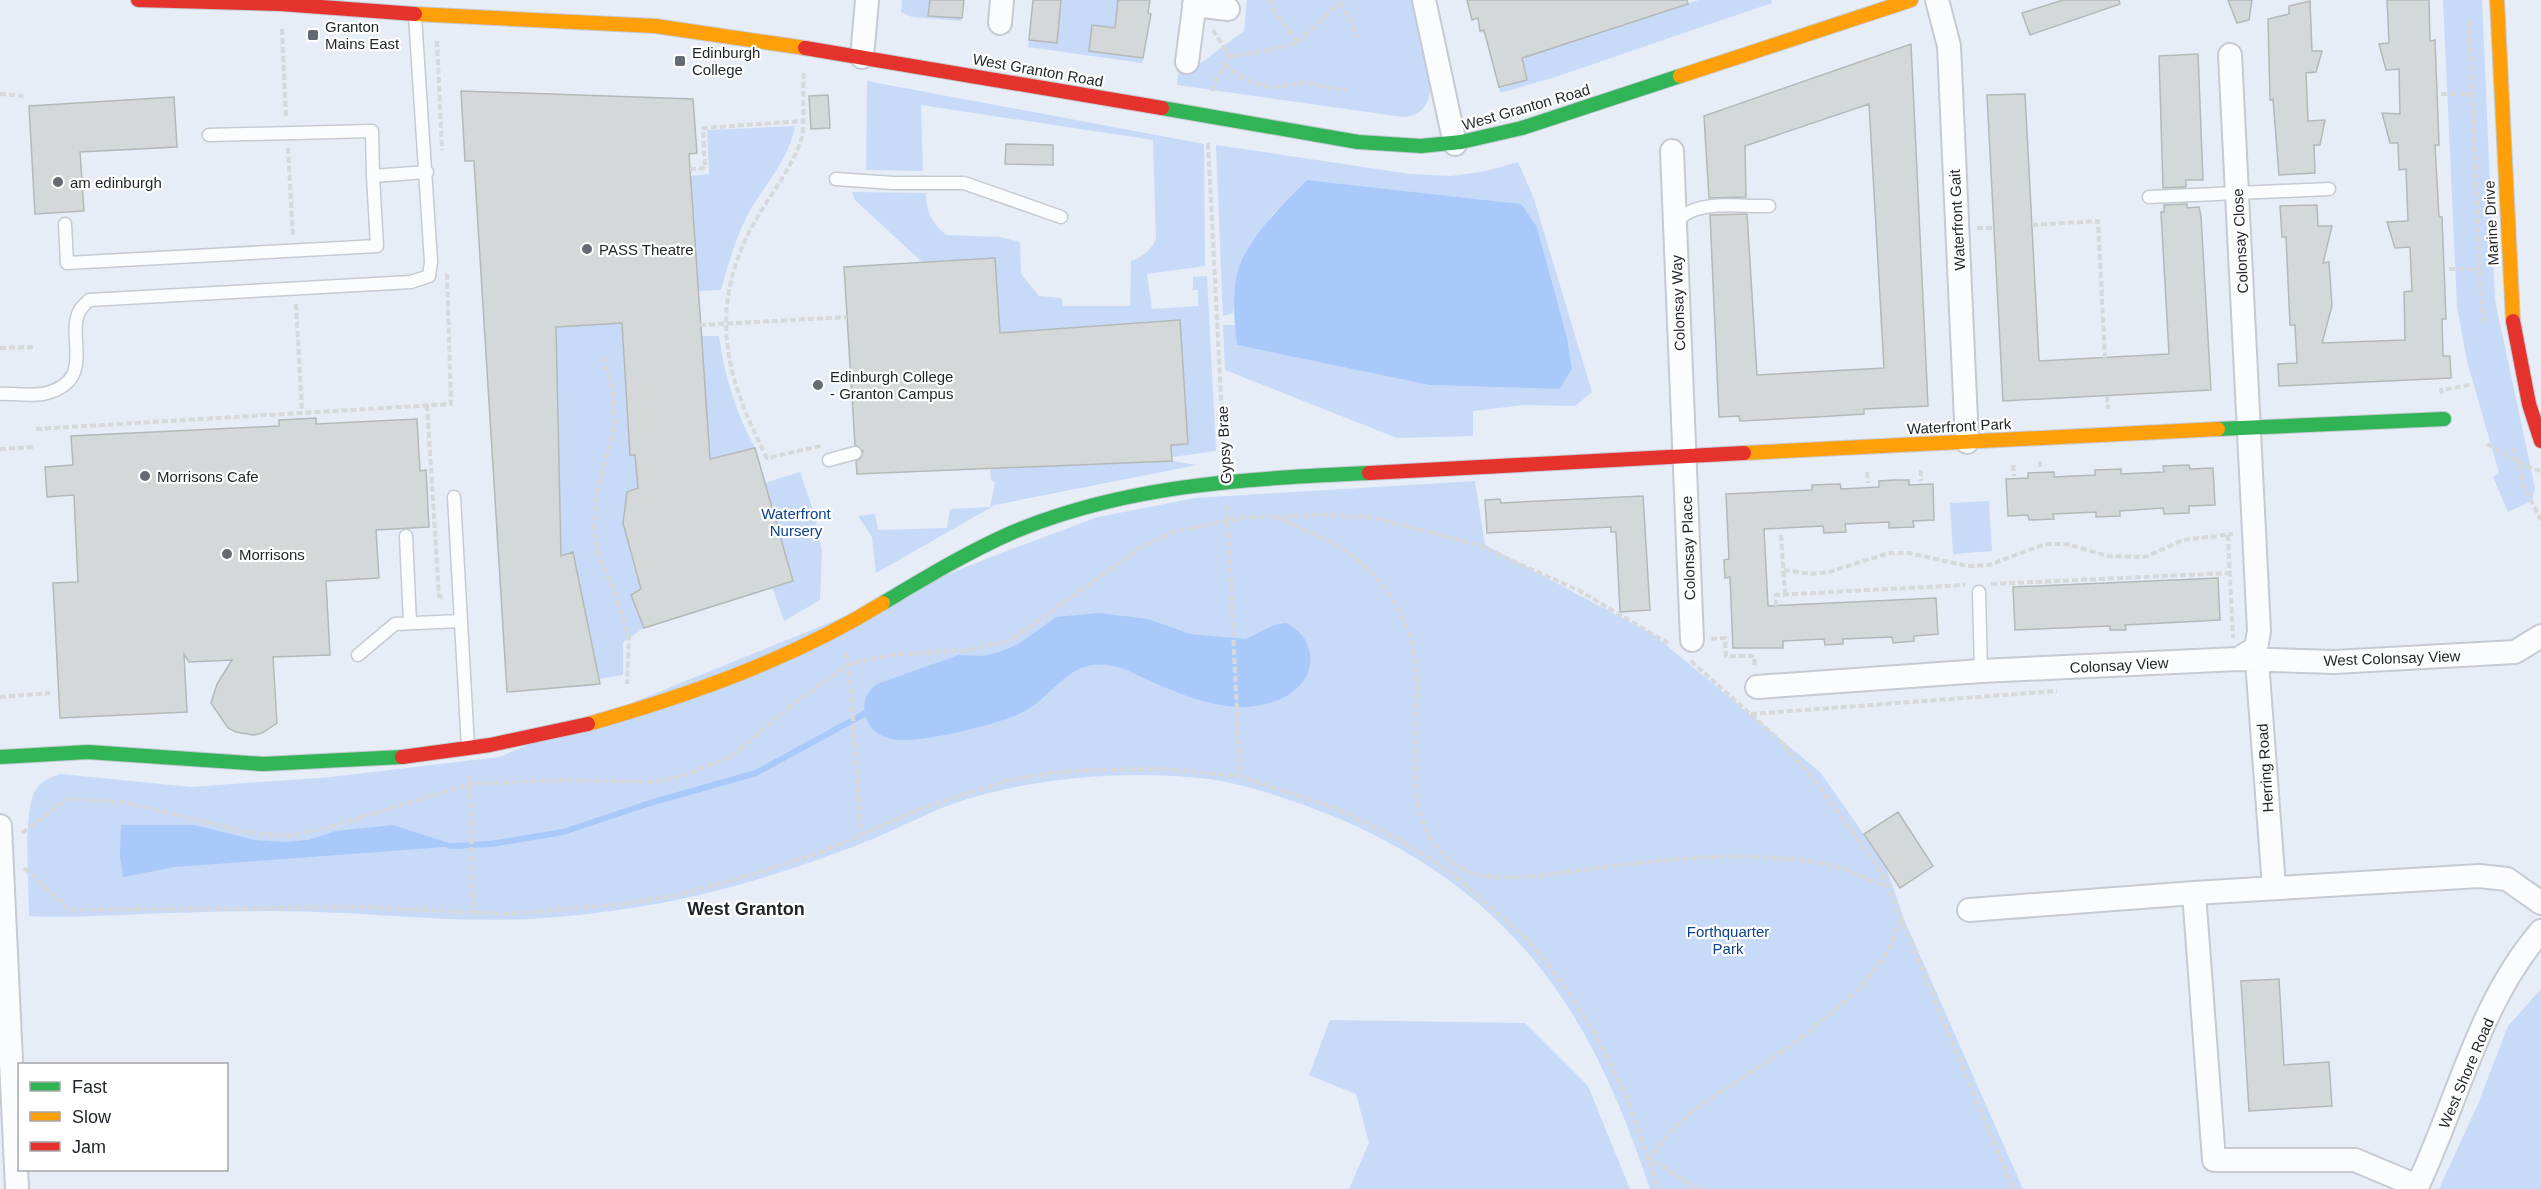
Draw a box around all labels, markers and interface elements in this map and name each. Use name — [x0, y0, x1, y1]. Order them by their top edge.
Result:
place label: Granton Mains East — [325, 18, 400, 52]
marker: Granton Mains East — [306, 28, 320, 42]
place label: Edinburgh College — [692, 44, 760, 78]
street label: West Granton Road — [971, 50, 1105, 90]
marker: Edinburgh College — [673, 54, 687, 68]
street label: West Granton Road — [1460, 81, 1592, 133]
street label: Waterfront Gait — [1946, 168, 1968, 271]
place label: am edinburgh — [70, 174, 162, 191]
marker: am edinburgh — [51, 175, 65, 189]
street label: Marine Drive — [2480, 180, 2502, 266]
street label: Colonsay Close — [2229, 188, 2251, 294]
place label: PASS Theatre — [599, 241, 694, 258]
marker: PASS Theatre — [580, 242, 594, 256]
street label: Colonsay Way — [1668, 254, 1688, 351]
place label: Edinburgh College - Granton Campus — [830, 368, 953, 402]
marker: Edinburgh College - Granton Campus — [811, 378, 825, 392]
street label: Gypsy Brae — [1213, 405, 1235, 485]
street label: Waterfront Park — [1906, 415, 2012, 437]
place label: Morrisons Cafe — [157, 468, 259, 485]
marker: Morrisons Cafe — [138, 469, 152, 483]
street label: Colonsay Place — [1678, 496, 1698, 600]
park label: Waterfront Nursery — [761, 505, 832, 539]
place label: Morrisons — [239, 546, 305, 563]
marker: Morrisons — [220, 547, 234, 561]
street label: West Colonsay View — [2323, 647, 2461, 669]
street label: Colonsay View — [2069, 654, 2169, 676]
street label: Herring Road — [2253, 723, 2277, 813]
district label: West Granton — [687, 899, 805, 919]
park label: Forthquarter Park — [1687, 923, 1769, 957]
street label: West Shore Road — [2435, 1015, 2497, 1131]
legend — [18, 1063, 228, 1171]
text: Fast — [72, 1077, 107, 1097]
text: Slow — [72, 1107, 112, 1127]
text: Jam — [72, 1137, 106, 1157]

